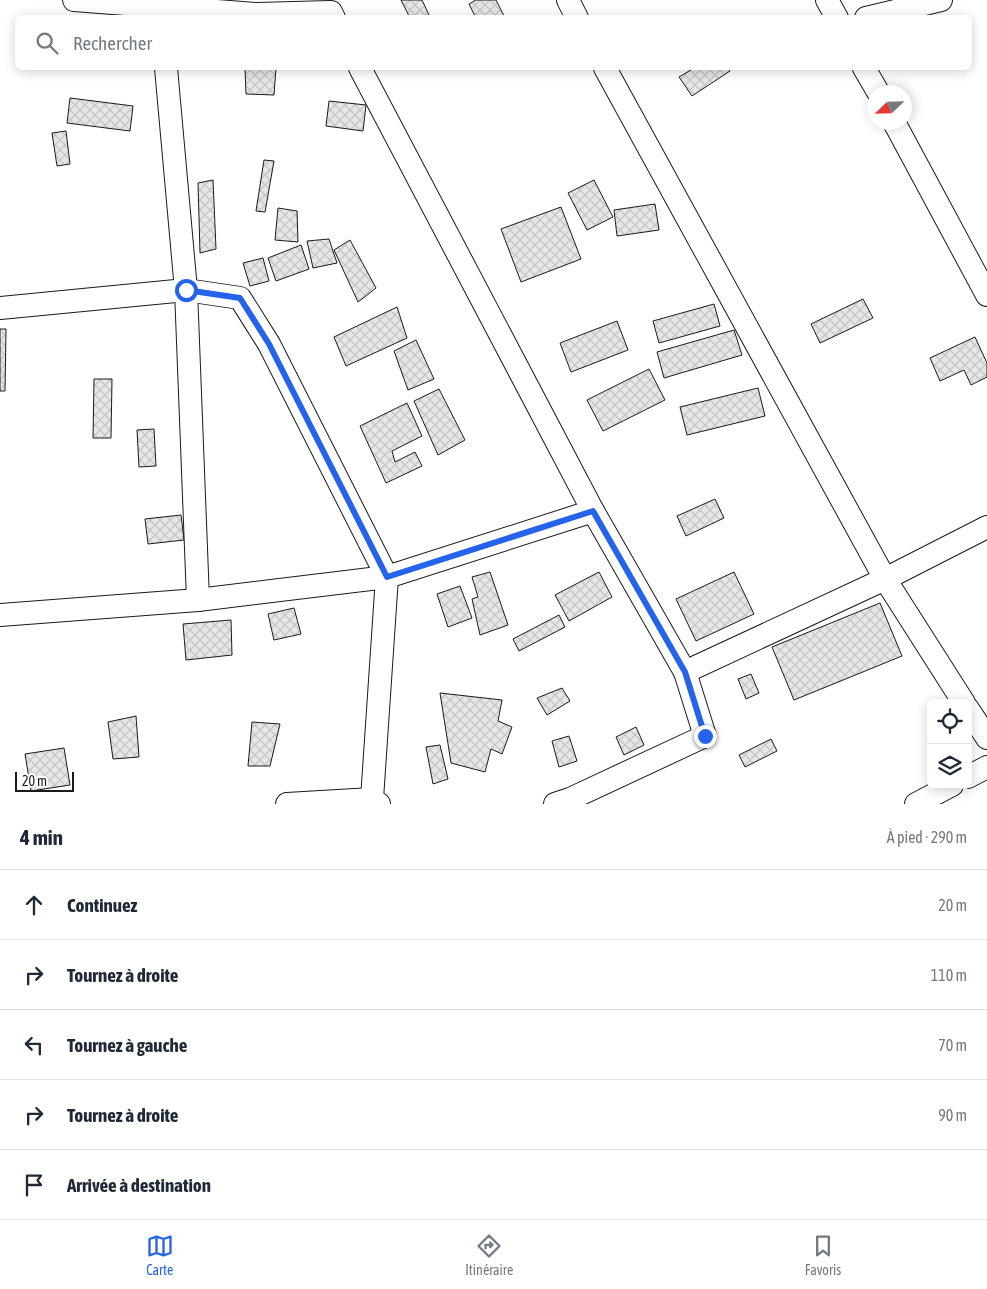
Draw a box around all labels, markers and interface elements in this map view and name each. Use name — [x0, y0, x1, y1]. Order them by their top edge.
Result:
search box — [15, 15, 972, 70]
icon: search — [33, 29, 61, 57]
text: Rechercher — [73, 32, 152, 54]
north arrow — [867, 85, 912, 130]
route start — [175, 279, 198, 302]
map controls — [927, 699, 972, 789]
button: locate — [927, 699, 972, 744]
route end — [694, 725, 717, 748]
button: layers — [927, 744, 972, 789]
scale bar — [15, 769, 74, 792]
text: 20 m — [22, 773, 47, 789]
text: 4 min — [20, 825, 63, 849]
text: À pied · 290 m — [887, 828, 967, 846]
icon: ahead — [20, 891, 48, 919]
text: Continuez — [67, 894, 137, 916]
text: 20 m — [938, 896, 967, 914]
icon: right — [20, 961, 48, 989]
text: Tournez à droite — [67, 964, 178, 986]
text: 110 m — [931, 966, 967, 984]
icon: left — [20, 1031, 48, 1059]
text: Tournez à gauche — [67, 1034, 187, 1056]
text: 70 m — [938, 1036, 967, 1054]
icon: right — [20, 1101, 48, 1129]
text: Tournez à droite — [67, 1104, 178, 1126]
text: 90 m — [938, 1106, 967, 1124]
icon: arrive — [20, 1171, 48, 1199]
text: Arrivée à destination — [67, 1174, 211, 1196]
tab: Carte — [146, 1232, 174, 1278]
tab: Itinéraire — [465, 1232, 513, 1278]
tab: Favoris — [805, 1232, 841, 1278]

